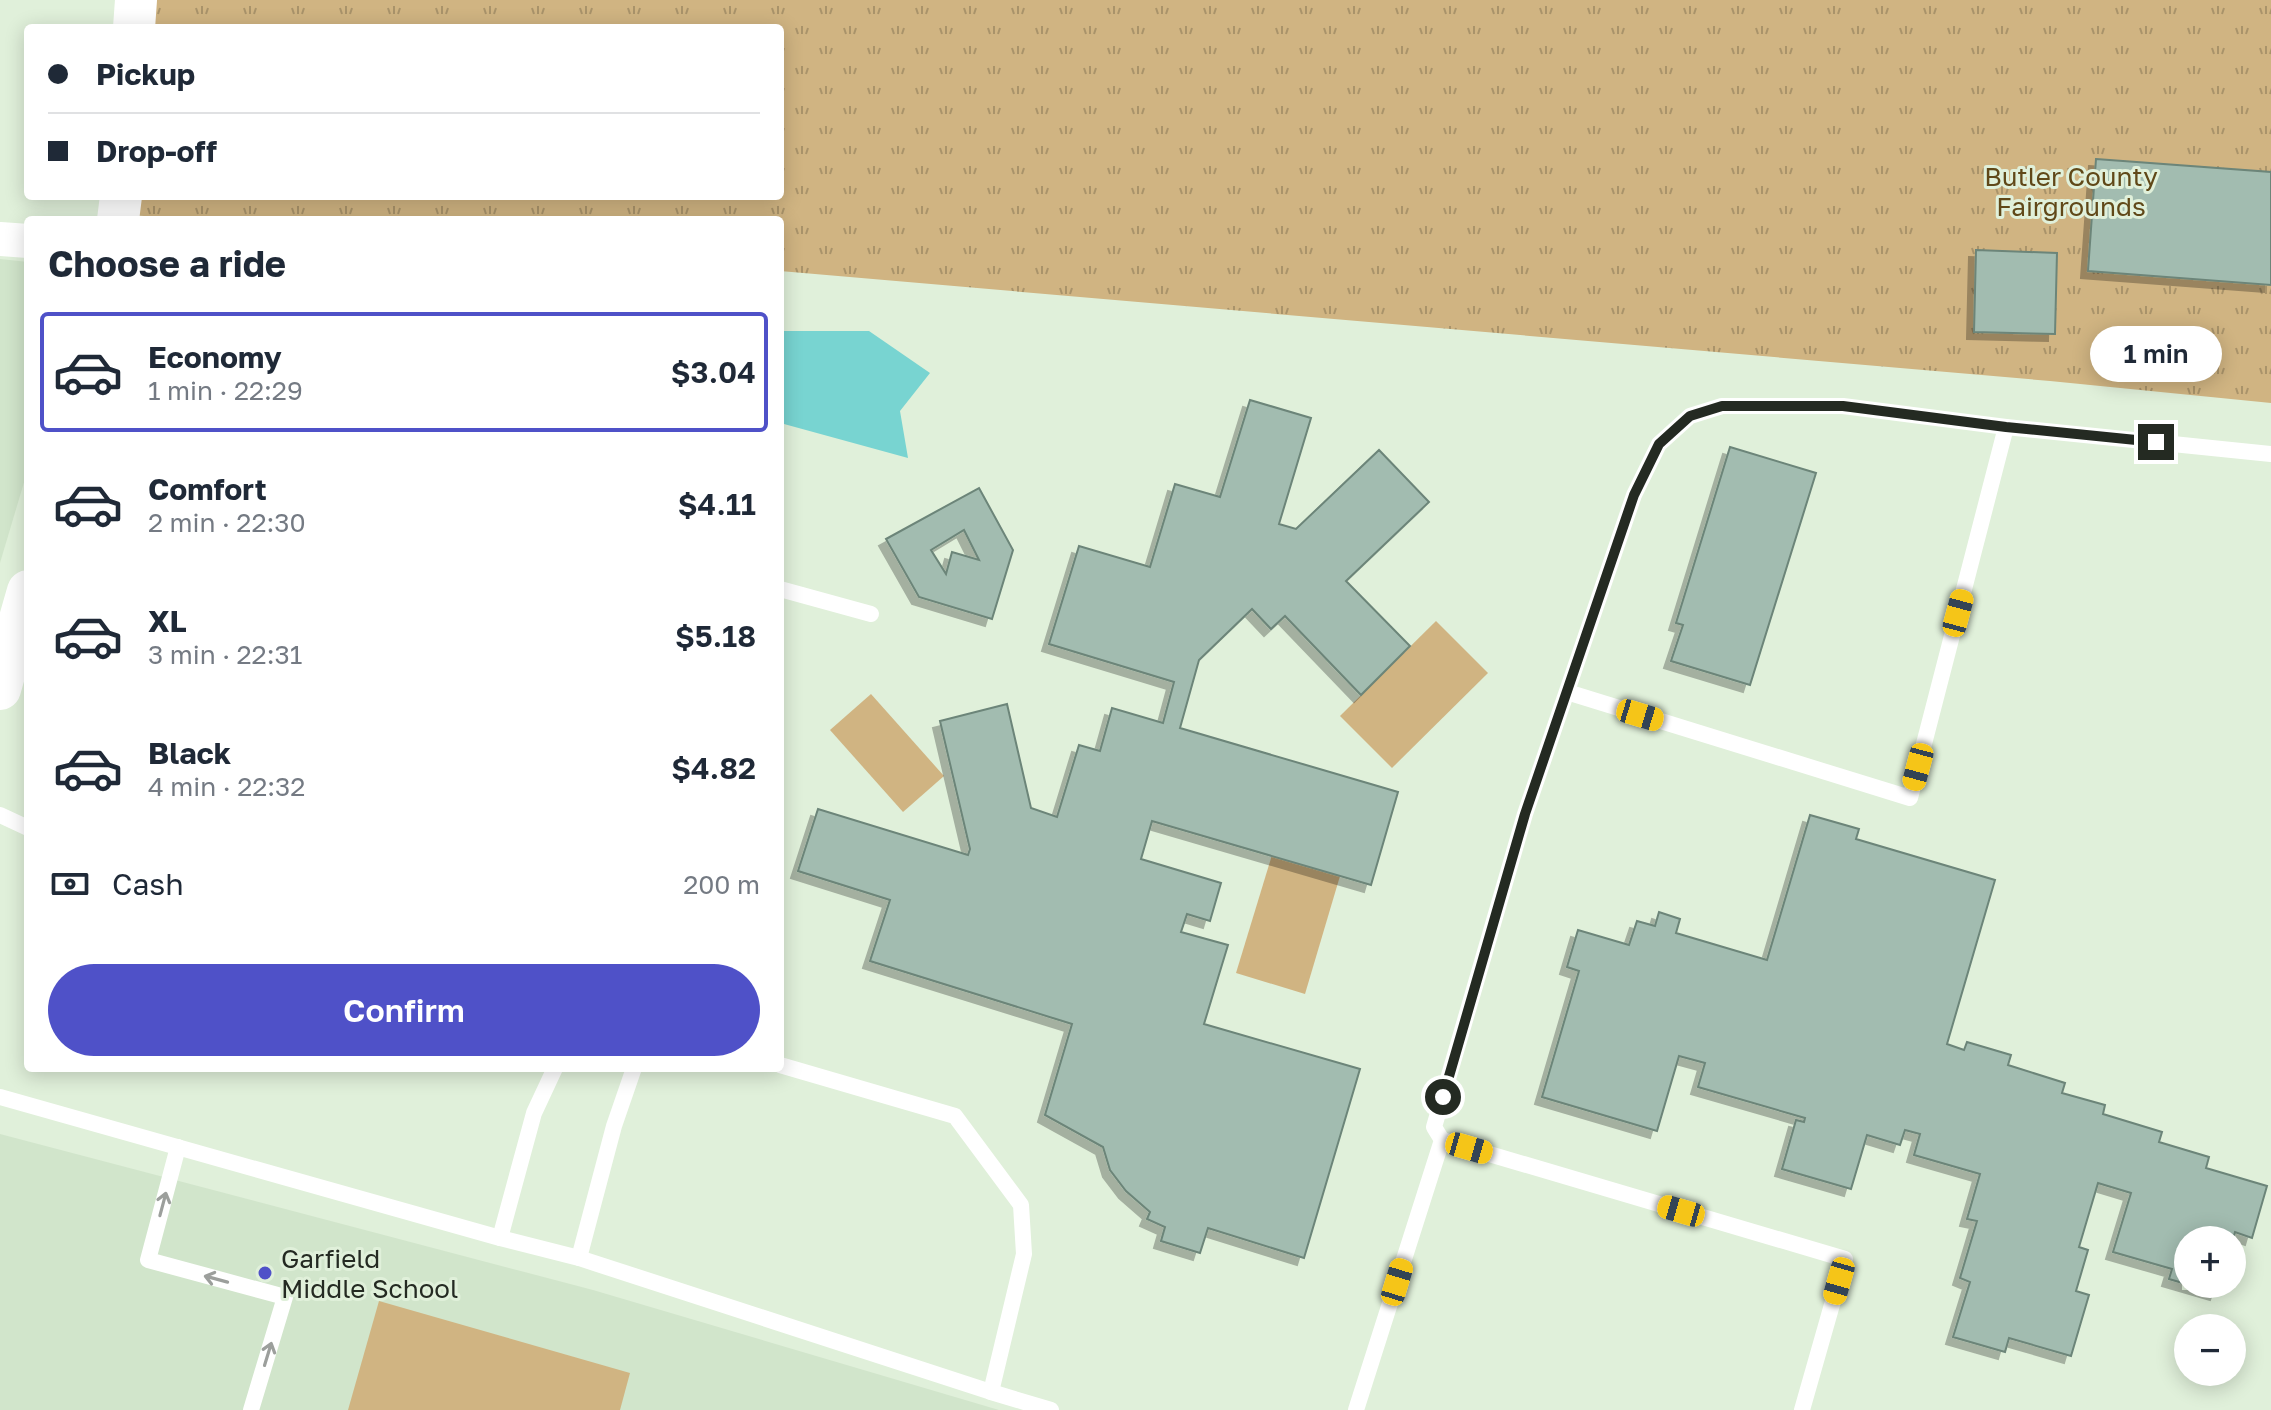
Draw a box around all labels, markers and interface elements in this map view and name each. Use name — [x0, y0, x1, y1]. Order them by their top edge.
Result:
text: Pickup — [96, 56, 195, 92]
text: Drop-off — [96, 133, 217, 169]
park label: Butler County Fairgrounds — [1984, 161, 2158, 222]
text: Choose a ride — [48, 242, 286, 285]
callout: 1 min — [2090, 326, 2222, 382]
icon: car — [52, 336, 124, 408]
text: 1 min — [2123, 338, 2189, 369]
text: Economy — [148, 339, 282, 375]
text: $3.04 — [671, 354, 756, 390]
text: 1 min · 22:29 — [148, 375, 303, 406]
route end — [2138, 424, 2174, 460]
icon: car — [52, 468, 124, 540]
text: Comfort — [148, 471, 267, 507]
text: $4.11 — [678, 486, 756, 522]
text: 2 min · 22:30 — [148, 507, 306, 538]
car — [1940, 587, 1976, 639]
icon: car — [52, 600, 124, 672]
text: XL — [148, 603, 187, 639]
text: $5.18 — [675, 618, 756, 654]
text: 3 min · 22:31 — [148, 639, 302, 670]
car — [1614, 697, 1666, 733]
icon: car — [52, 732, 124, 804]
text: Black — [148, 735, 231, 771]
car — [1900, 741, 1936, 793]
text: $4.82 — [671, 750, 756, 786]
text: 4 min · 22:32 — [148, 771, 305, 802]
icon: cash — [48, 862, 92, 906]
text: Cash — [112, 866, 184, 902]
text: 200 m — [683, 869, 760, 900]
button: Confirm — [48, 964, 760, 1056]
route start — [1425, 1079, 1461, 1115]
car — [1443, 1130, 1495, 1166]
one-way arrow — [156, 1191, 171, 1217]
car — [1655, 1193, 1707, 1229]
map controls — [2174, 1226, 2246, 1386]
button: + — [2174, 1226, 2246, 1298]
place label: Garfield Middle School — [281, 1243, 458, 1304]
car — [1821, 1255, 1857, 1307]
car — [1379, 1256, 1415, 1308]
marker: Garfield Middle School — [256, 1264, 274, 1282]
one-way arrow — [204, 1270, 230, 1285]
button: − — [2174, 1314, 2246, 1386]
one-way arrow — [261, 1341, 276, 1367]

